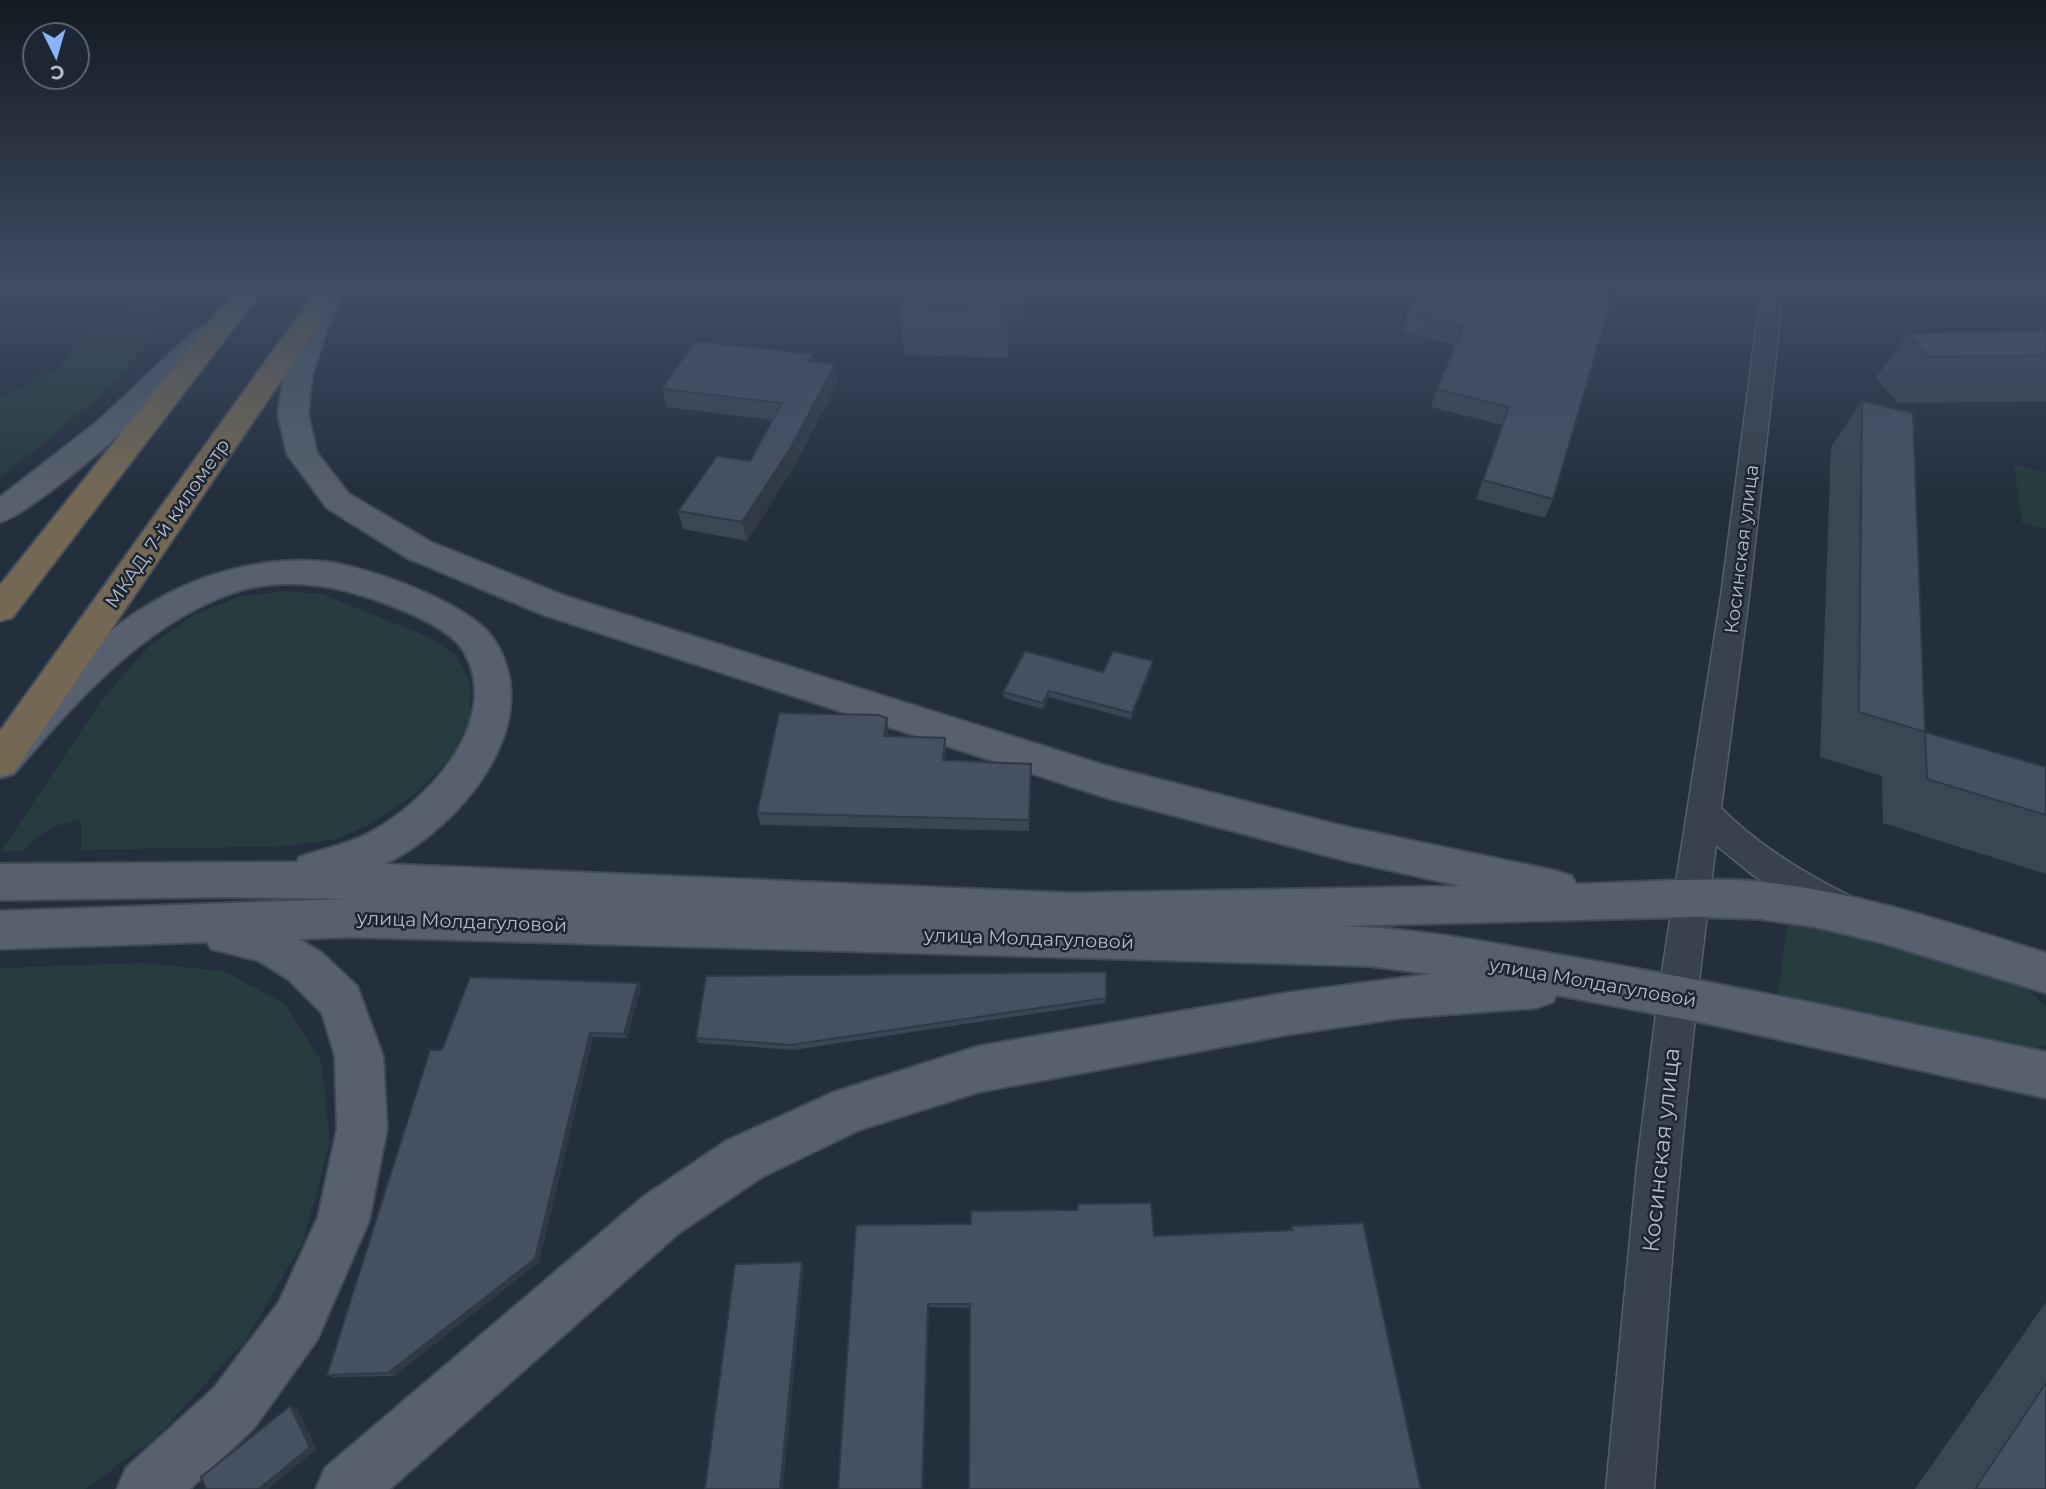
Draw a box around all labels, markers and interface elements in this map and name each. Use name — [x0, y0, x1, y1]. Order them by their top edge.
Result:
north arrow — [21, 21, 91, 91]
text: С — [49, 60, 65, 85]
street label: МКАД, 7-й километр — [100, 434, 235, 612]
street label: Косинская улица — [1720, 463, 1763, 635]
street label: улица Молдагуловой — [356, 906, 567, 937]
street label: улица Молдагуловой — [923, 923, 1134, 954]
street label: улица Молдагуловой — [1486, 953, 1698, 1012]
street label: Косинская улица — [1636, 1046, 1686, 1254]

